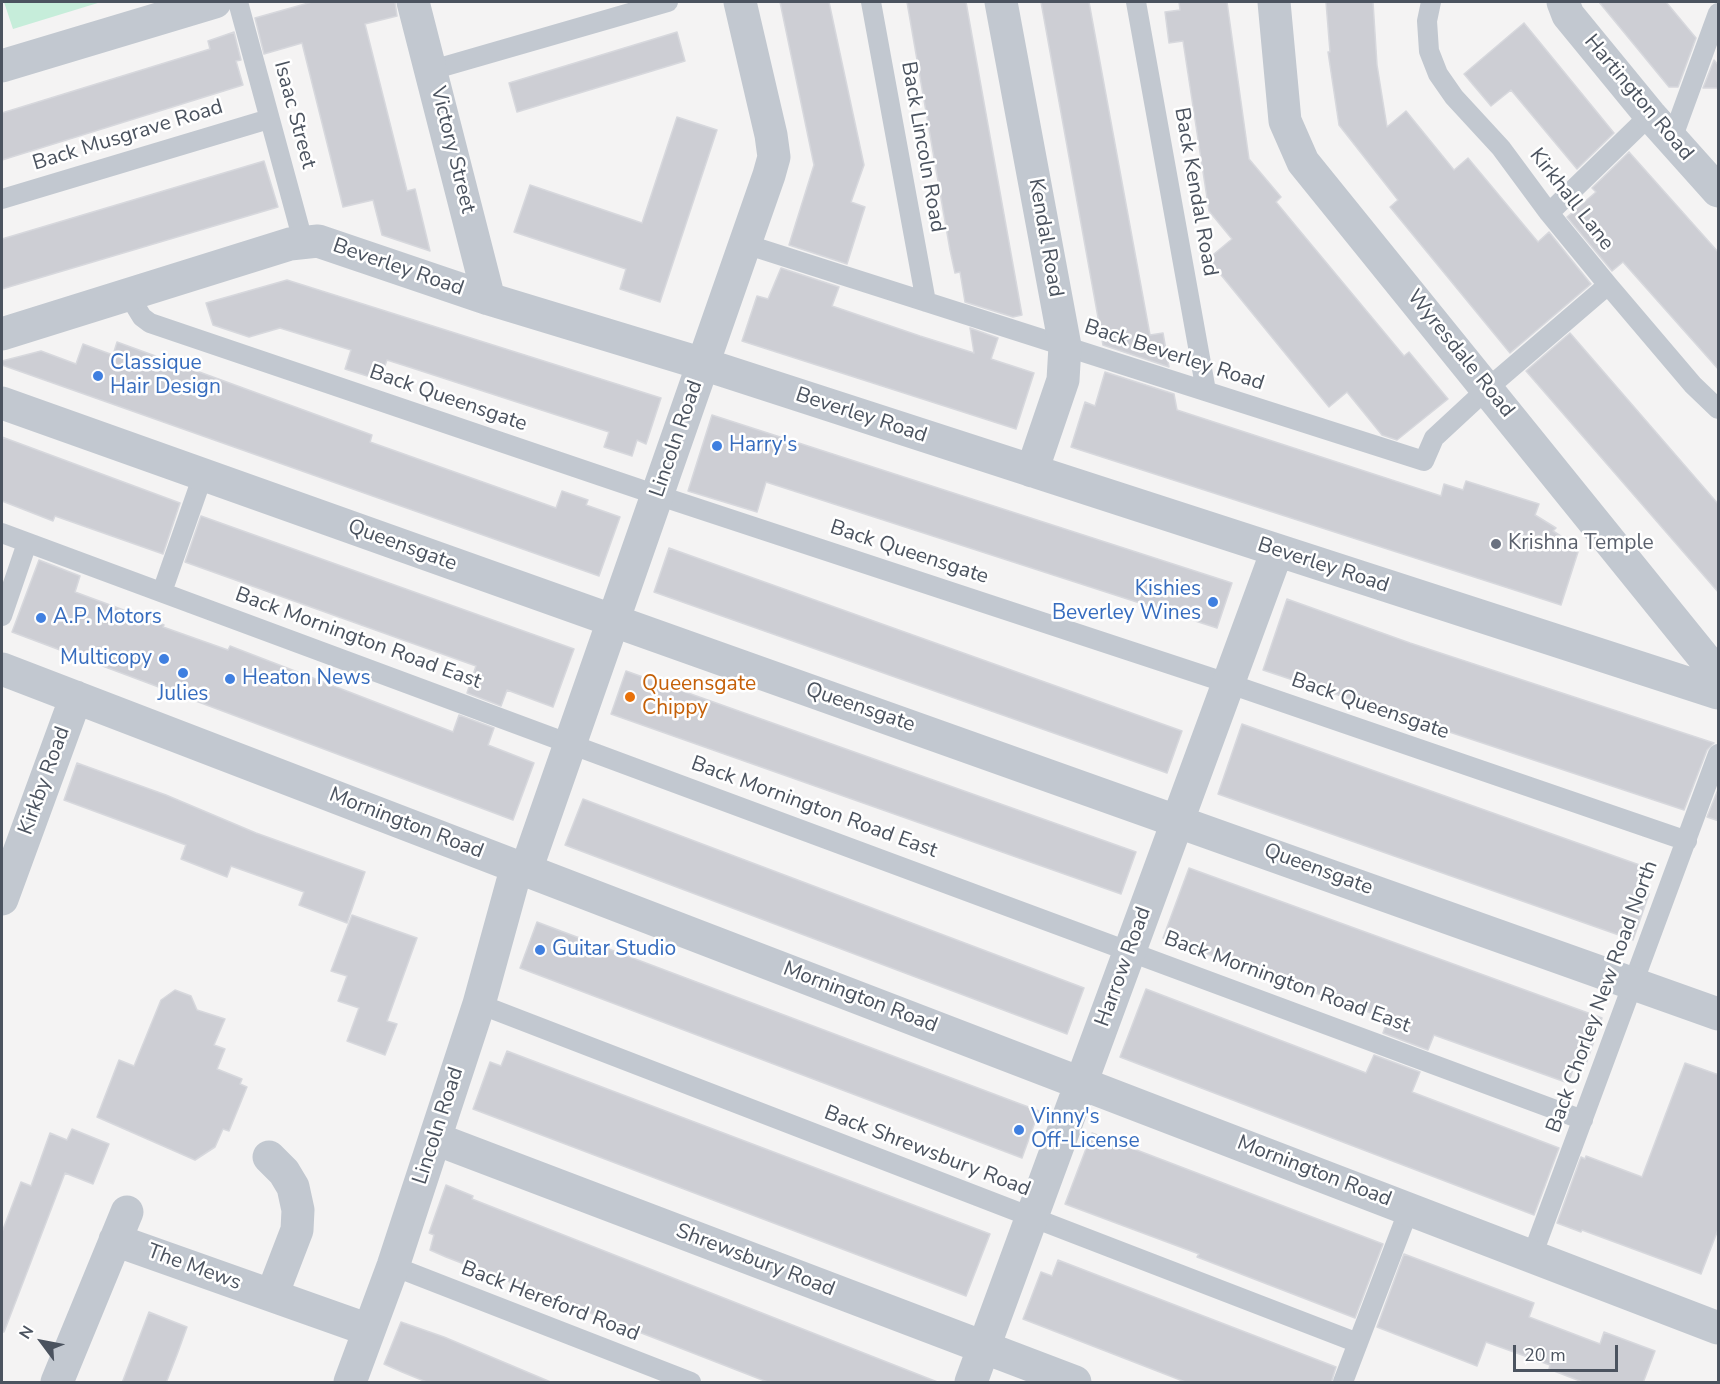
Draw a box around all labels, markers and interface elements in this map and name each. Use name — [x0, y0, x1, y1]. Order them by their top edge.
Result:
street label: Hartington Road — [1578, 30, 1698, 166]
street label: Isaac Street — [268, 59, 320, 171]
street label: Back Lincoln Road — [895, 60, 949, 234]
street label: Victory Street — [424, 84, 480, 216]
street label: Back Musgrave Road — [30, 95, 226, 177]
street label: Back Kendal Road — [1168, 106, 1222, 278]
street label: Kirkhall Lane — [1523, 144, 1619, 256]
street label: Kendal Road — [1022, 177, 1068, 299]
street label: Beverley Road — [329, 234, 467, 302]
street label: Wyresdale Road — [1401, 285, 1519, 423]
street label: Back Beverley Road — [1081, 315, 1267, 397]
place label: Classique Hair Design — [110, 351, 221, 401]
street label: Back Queensgate — [366, 360, 530, 438]
marker: Classique Hair Design — [91, 369, 105, 383]
street label: Lincoln Road — [645, 377, 709, 501]
street label: Beverley Road — [792, 383, 930, 449]
place label: Harry's — [729, 433, 797, 459]
marker: Harry's — [710, 439, 724, 453]
street label: Queensgate — [344, 515, 460, 577]
street label: Back Queensgate — [827, 516, 991, 590]
place label: Krishna Temple — [1508, 531, 1654, 557]
street label: Beverley Road — [1254, 533, 1392, 599]
marker: Krishna Temple — [1489, 537, 1503, 551]
place label: Kishies Beverley Wines — [1052, 577, 1201, 627]
street label: Back Mornington Road East — [231, 583, 485, 695]
marker: Kishies Beverley Wines — [1206, 595, 1220, 609]
place label: A.P. Motors — [53, 605, 162, 631]
marker: A.P. Motors — [34, 611, 48, 625]
place label: Multicopy — [60, 646, 152, 672]
marker: Multicopy — [157, 652, 171, 666]
marker: Julies — [176, 666, 190, 680]
place label: Heaton News — [242, 666, 371, 692]
street label: Back Queensgate — [1288, 668, 1452, 746]
marker: Heaton News — [223, 672, 237, 686]
place label: Queensgate Chippy — [642, 672, 756, 722]
street label: Queensgate — [802, 678, 918, 738]
place label: Julies — [158, 682, 208, 708]
marker: Queensgate Chippy — [623, 690, 637, 704]
street label: Kirkby Road — [14, 724, 76, 838]
street label: Back Mornington Road East — [687, 752, 941, 864]
street label: Mornington Road — [325, 783, 487, 865]
street label: Queensgate — [1260, 839, 1376, 901]
street label: Back Chorley New Road North — [1542, 857, 1664, 1137]
street label: Harrow Road — [1091, 904, 1157, 1030]
street label: Back Mornington Road East — [1160, 927, 1414, 1039]
place label: Guitar Studio — [552, 937, 676, 963]
marker: Guitar Studio — [533, 943, 547, 957]
street label: Mornington Road — [779, 957, 941, 1039]
street label: Lincoln Road — [408, 1064, 470, 1188]
street label: Back Shrewsbury Road — [820, 1101, 1034, 1203]
place label: Vinny's Off-License — [1031, 1105, 1140, 1155]
marker: Vinny's Off-License — [1012, 1123, 1026, 1137]
street label: Mornington Road — [1233, 1131, 1395, 1213]
street label: Shrewsbury Road — [672, 1219, 838, 1303]
street label: The Mews — [144, 1239, 244, 1297]
street label: Back Hereford Road — [457, 1256, 643, 1348]
north arrow — [12, 1312, 72, 1372]
text: N — [14, 1322, 39, 1343]
scale bar — [1516, 1333, 1621, 1371]
text: 20 m — [1524, 1343, 1566, 1367]

